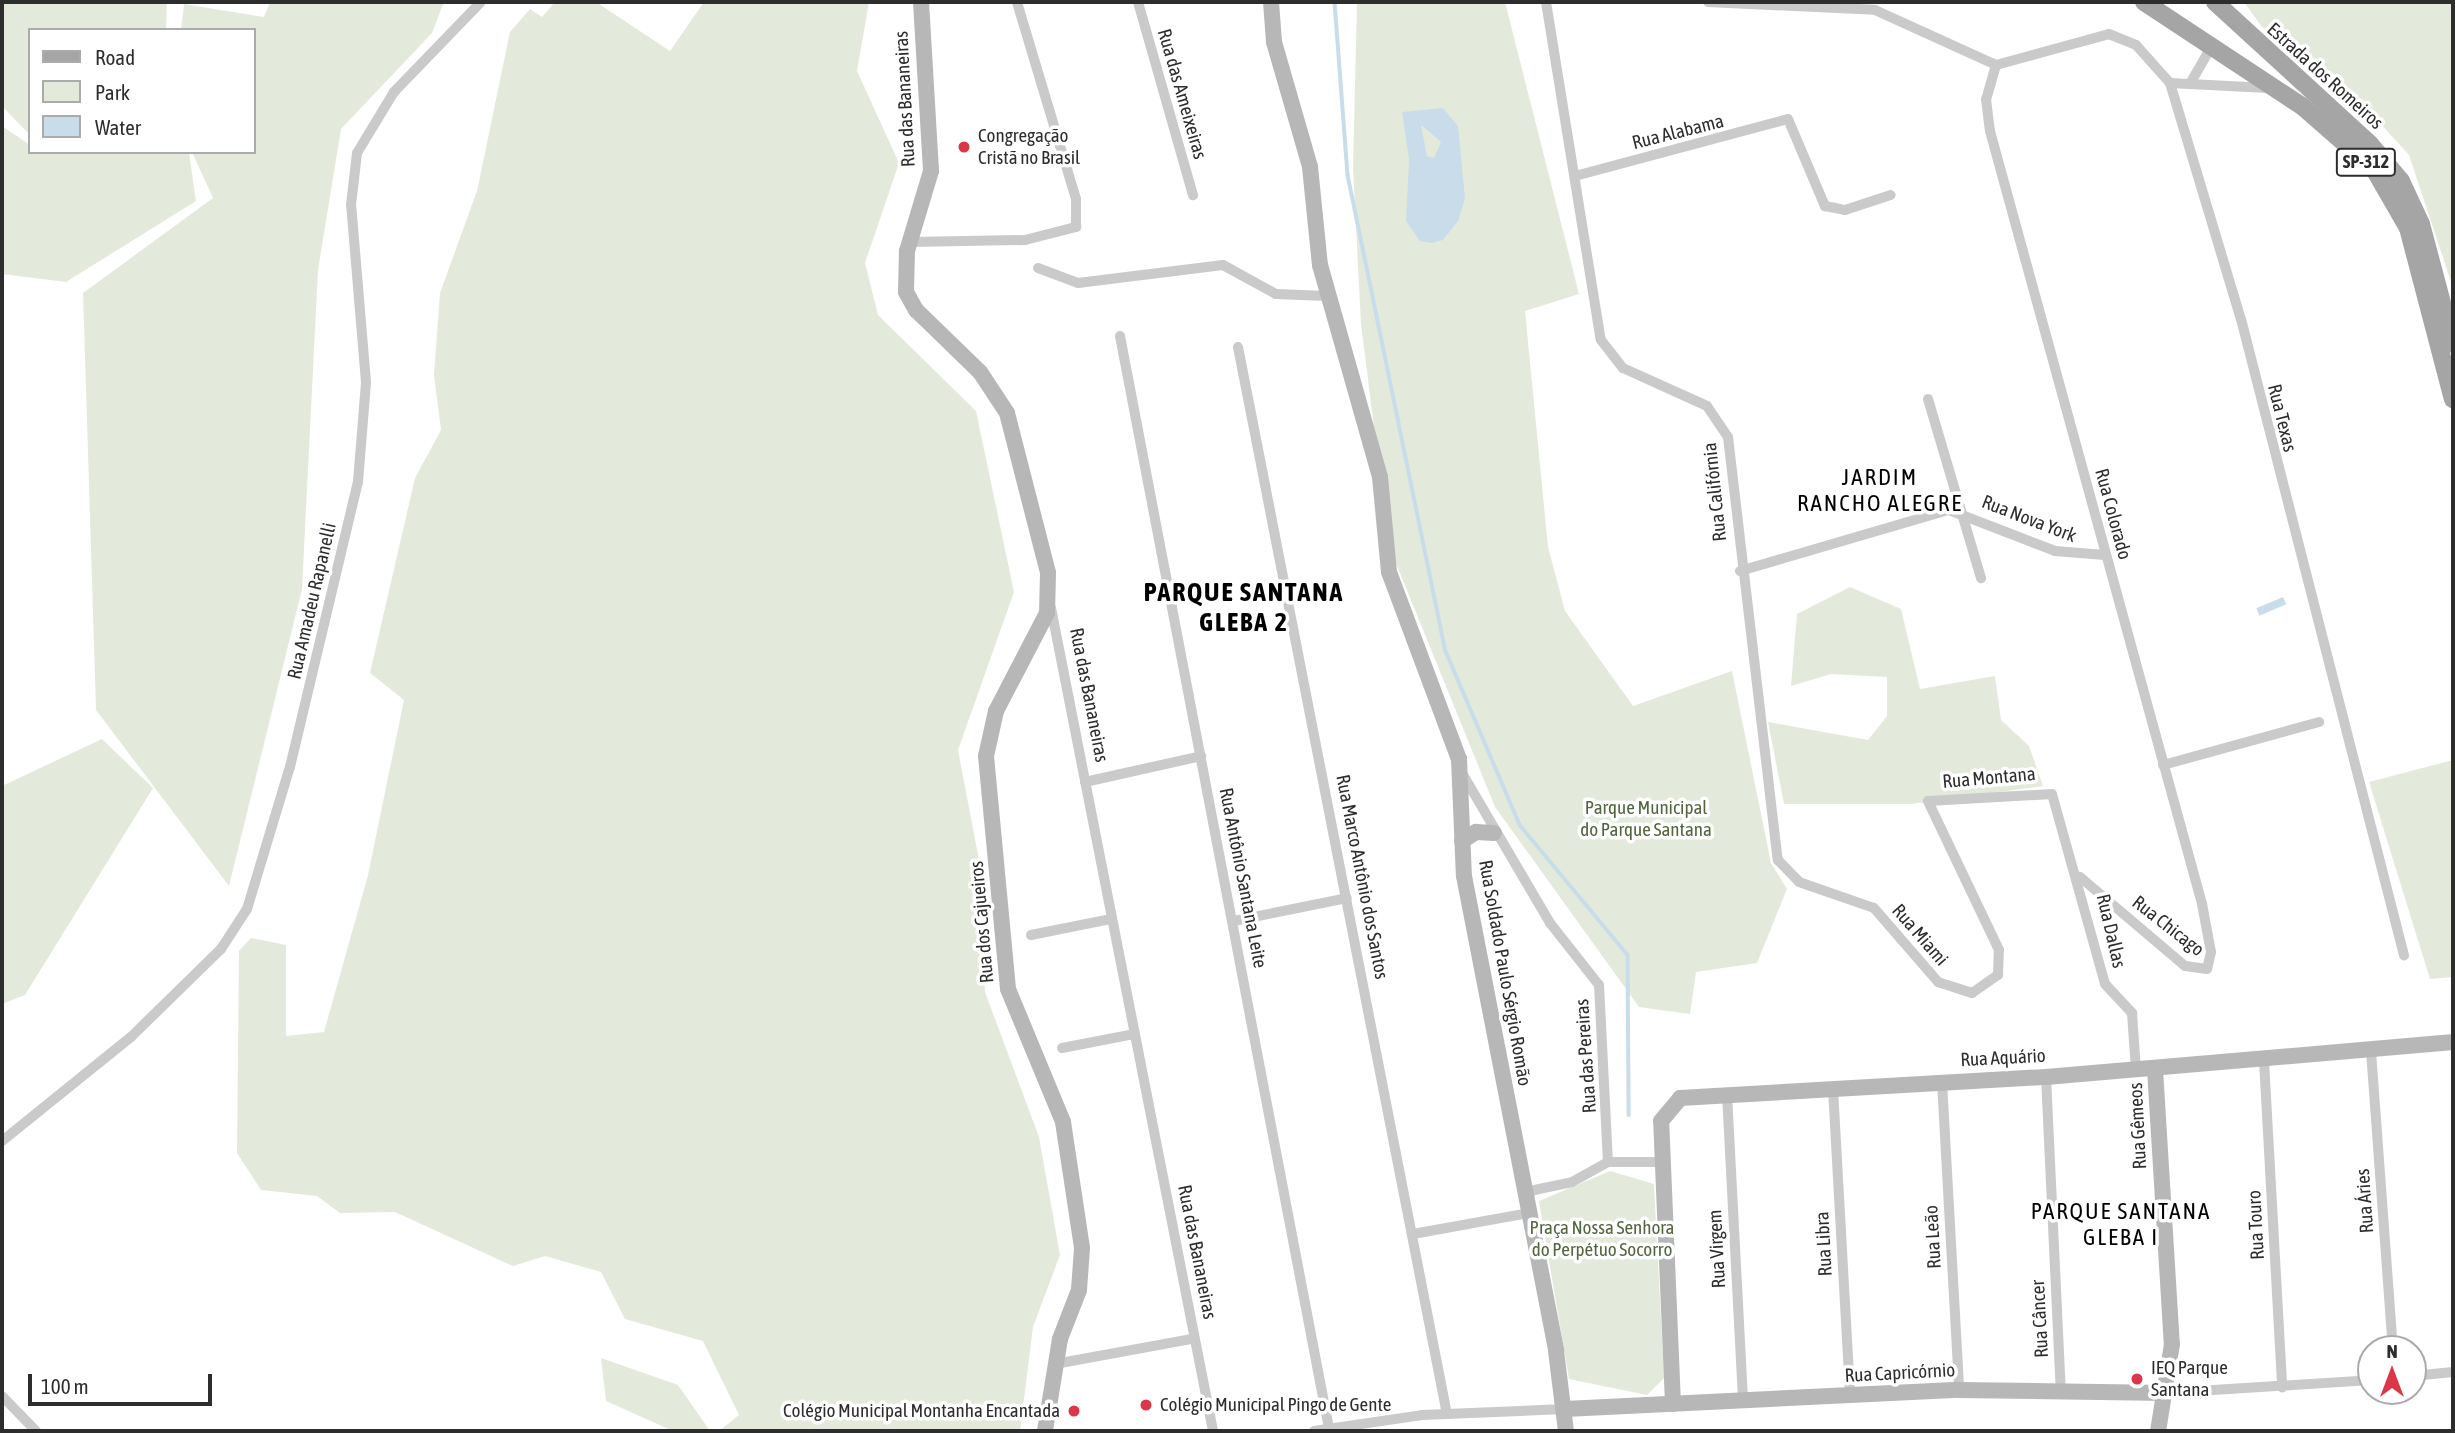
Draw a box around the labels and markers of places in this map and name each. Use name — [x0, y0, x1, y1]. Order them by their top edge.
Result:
place label: Congregação Cristã no Brasil — [978, 125, 1080, 169]
marker: Congregação Cristã no Brasil — [956, 139, 972, 155]
place label: IEQ Parque Santana — [2151, 1357, 2228, 1401]
marker: IEQ Parque Santana — [2129, 1371, 2145, 1387]
place label: Colégio Municipal Pingo de Gente — [1160, 1394, 1391, 1416]
marker: Colégio Municipal Pingo de Gente — [1138, 1397, 1154, 1413]
place label: Colégio Municipal Montanha Encantada — [783, 1400, 1060, 1422]
marker: Colégio Municipal Montanha Encantada — [1066, 1403, 1082, 1419]

